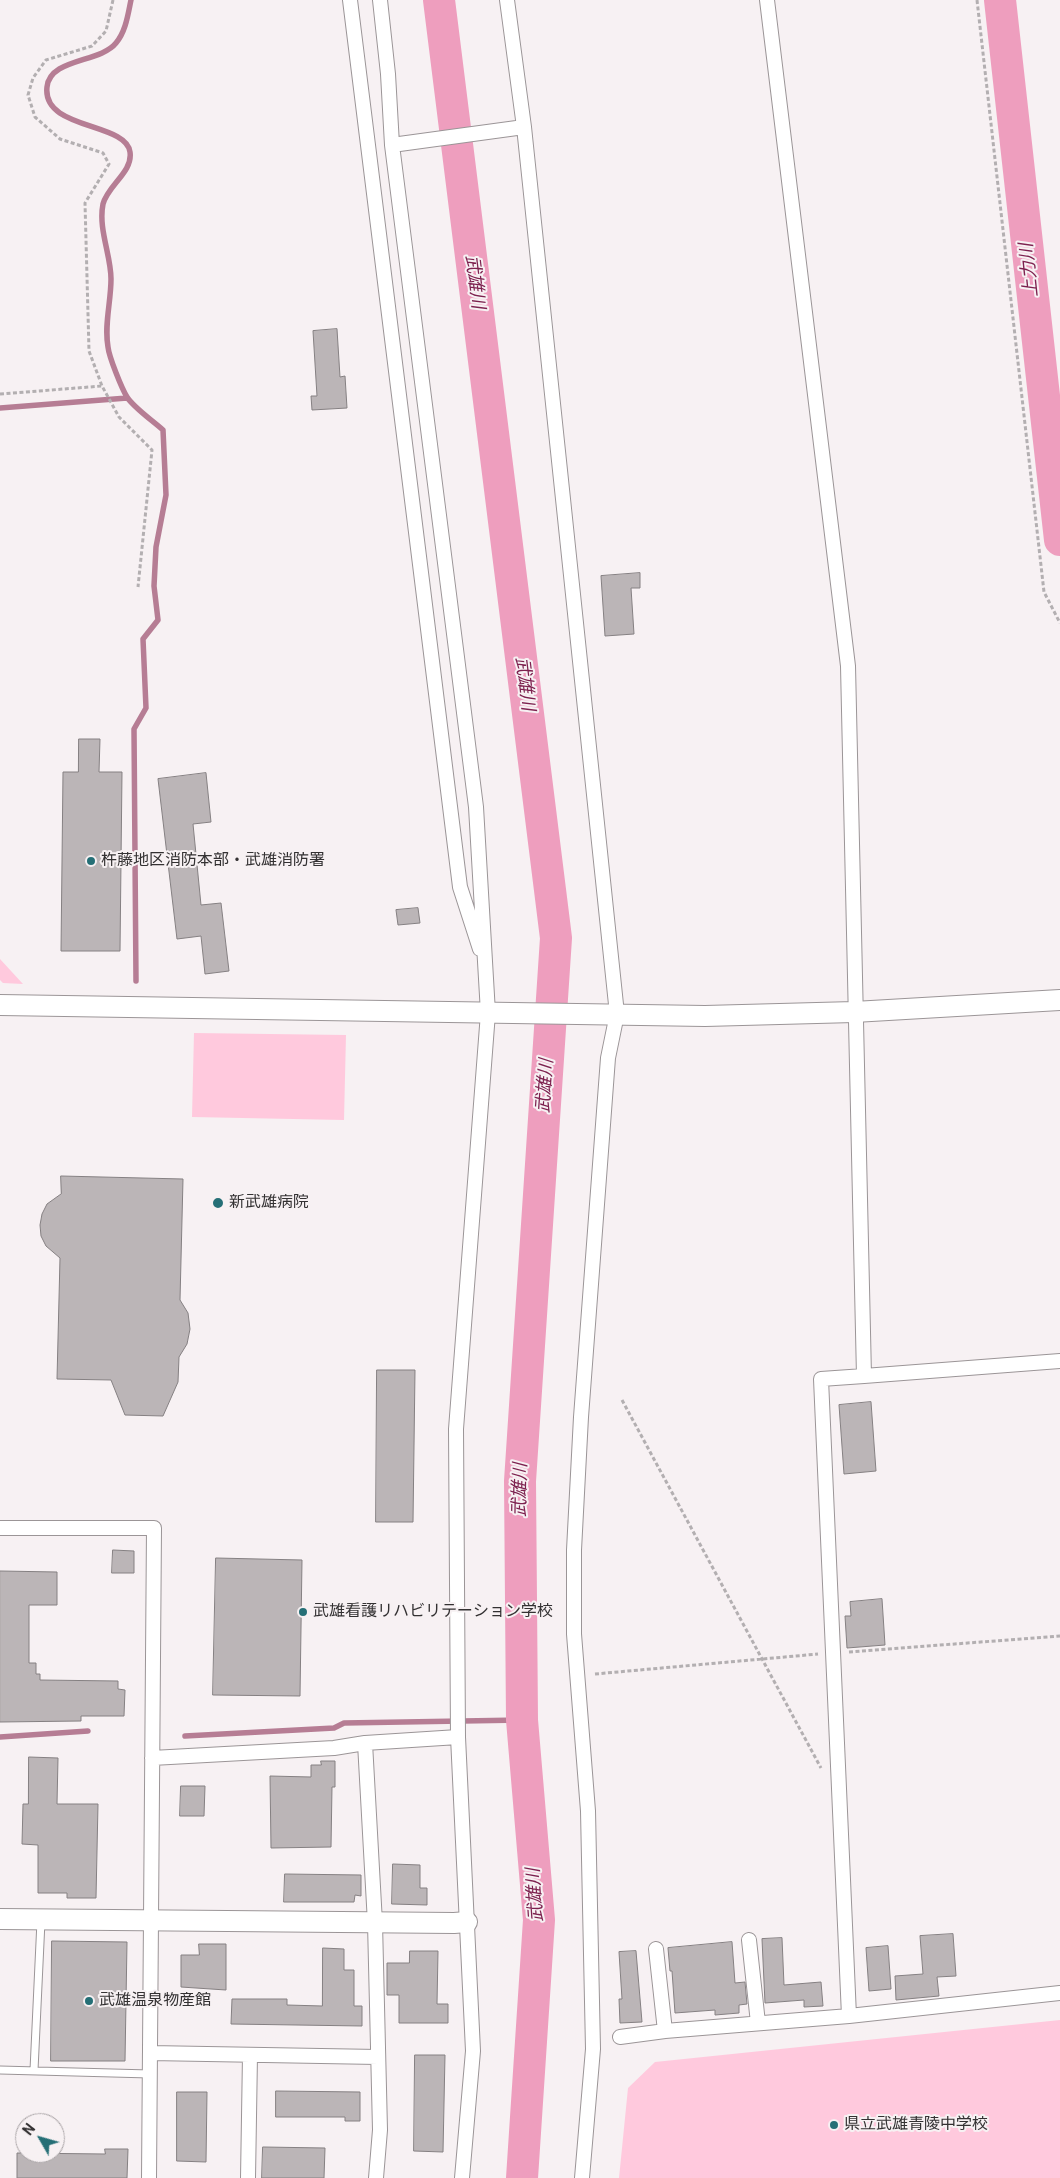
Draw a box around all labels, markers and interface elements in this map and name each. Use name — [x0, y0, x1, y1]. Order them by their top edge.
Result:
water label: 上力川 — [1016, 242, 1044, 298]
water label: 武雄川 — [460, 254, 488, 310]
water label: 武雄川 — [510, 656, 538, 712]
place label: 杵藤地区消防本部・武雄消防署 — [101, 851, 325, 871]
marker: 杵藤地区消防本部・武雄消防署 — [85, 855, 97, 867]
water label: 武雄川 — [533, 1058, 559, 1114]
place label: 新武雄病院 — [229, 1193, 309, 1213]
marker: 新武雄病院 — [211, 1196, 225, 1210]
water label: 武雄川 — [510, 1463, 532, 1517]
place label: 武雄看護リハビリテーション学校 — [313, 1602, 553, 1622]
marker: 武雄看護リハビリテーション学校 — [297, 1606, 309, 1618]
water label: 武雄川 — [523, 1867, 549, 1923]
place label: 武雄温泉物産館 — [99, 1991, 211, 2011]
marker: 武雄温泉物産館 — [83, 1995, 95, 2007]
north arrow — [15, 2113, 65, 2163]
place label: 県立武雄青陵中学校 — [844, 2115, 988, 2135]
marker: 県立武雄青陵中学校 — [828, 2119, 840, 2131]
text: N — [20, 2121, 38, 2138]

